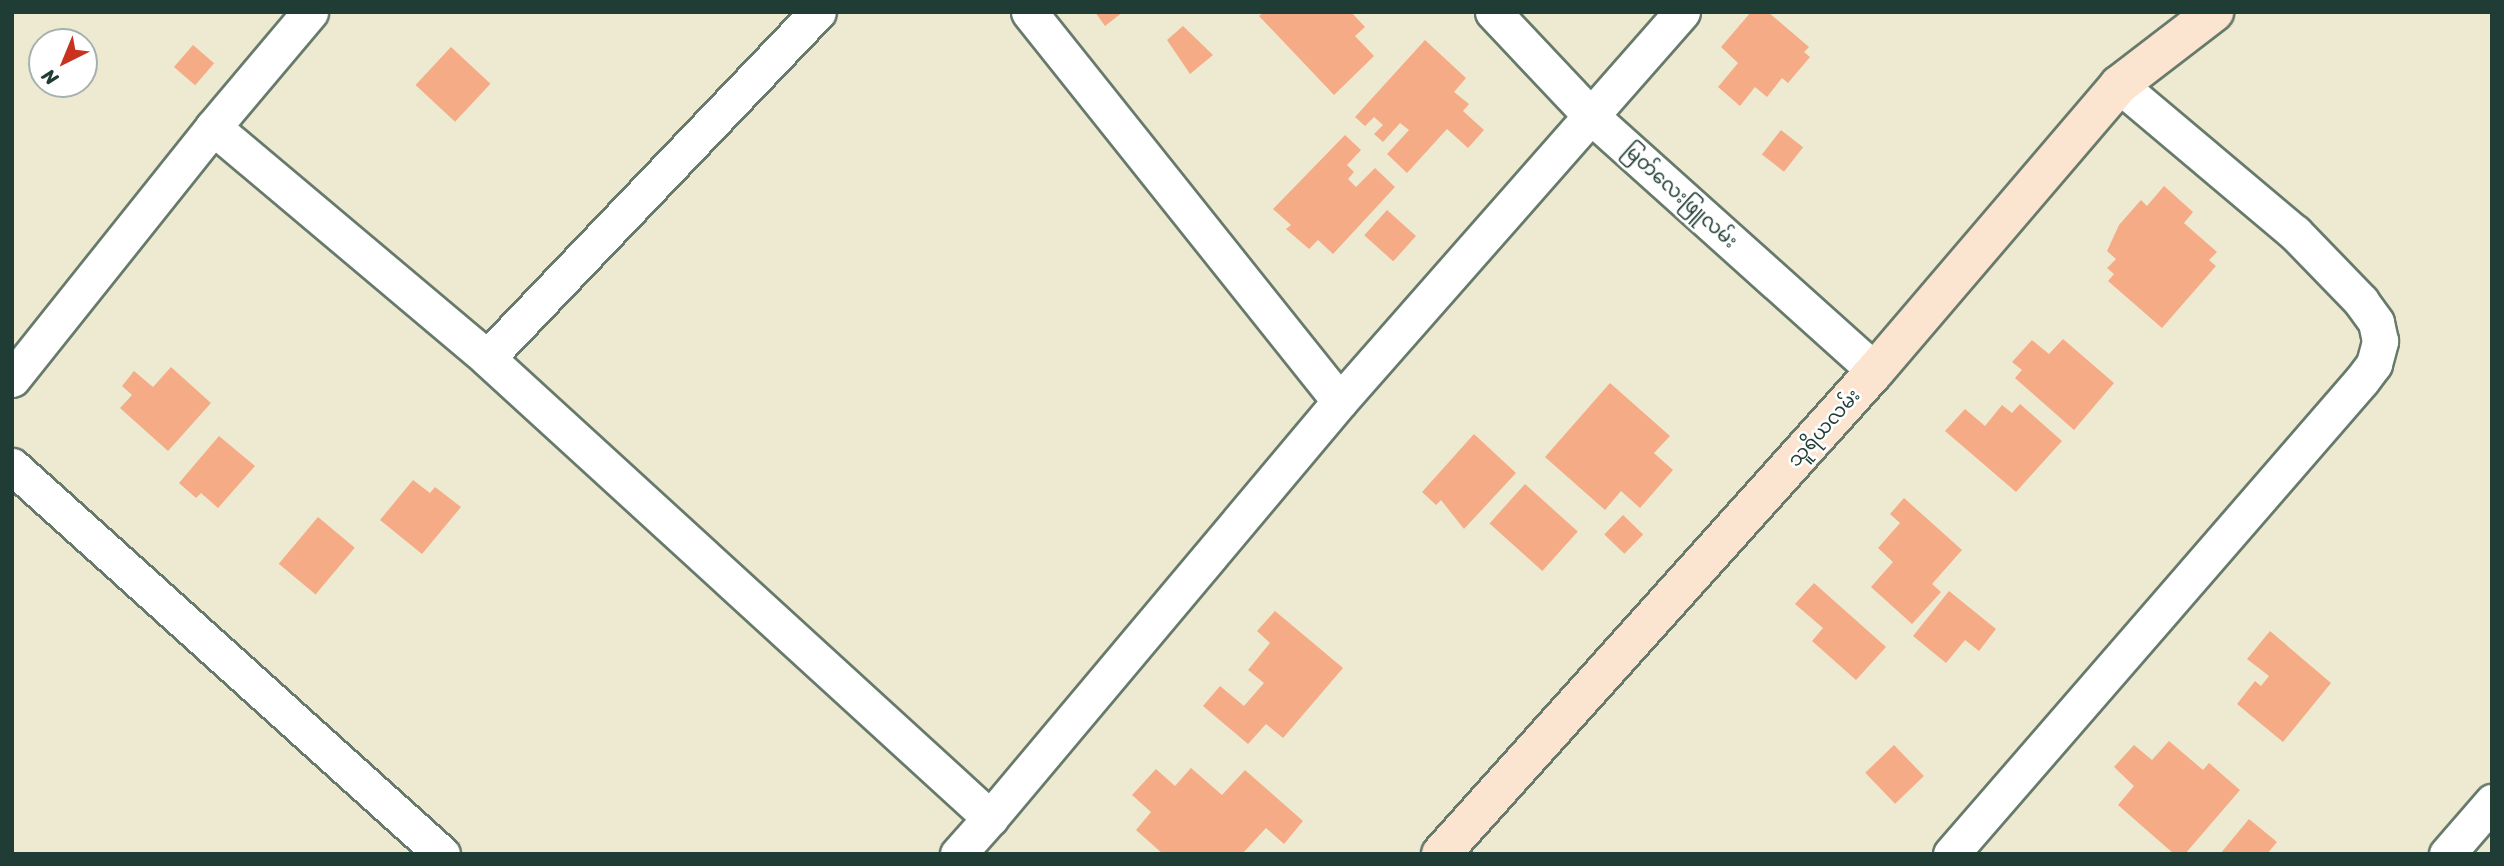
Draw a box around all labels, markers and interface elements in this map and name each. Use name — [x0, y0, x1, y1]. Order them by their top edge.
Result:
north arrow — [28, 28, 98, 98]
text: N — [34, 61, 66, 94]
street label: မြတ်လေးဖြူလမ်း — [1618, 139, 1742, 253]
street label: သူရိယလမ်း — [1783, 384, 1865, 472]

